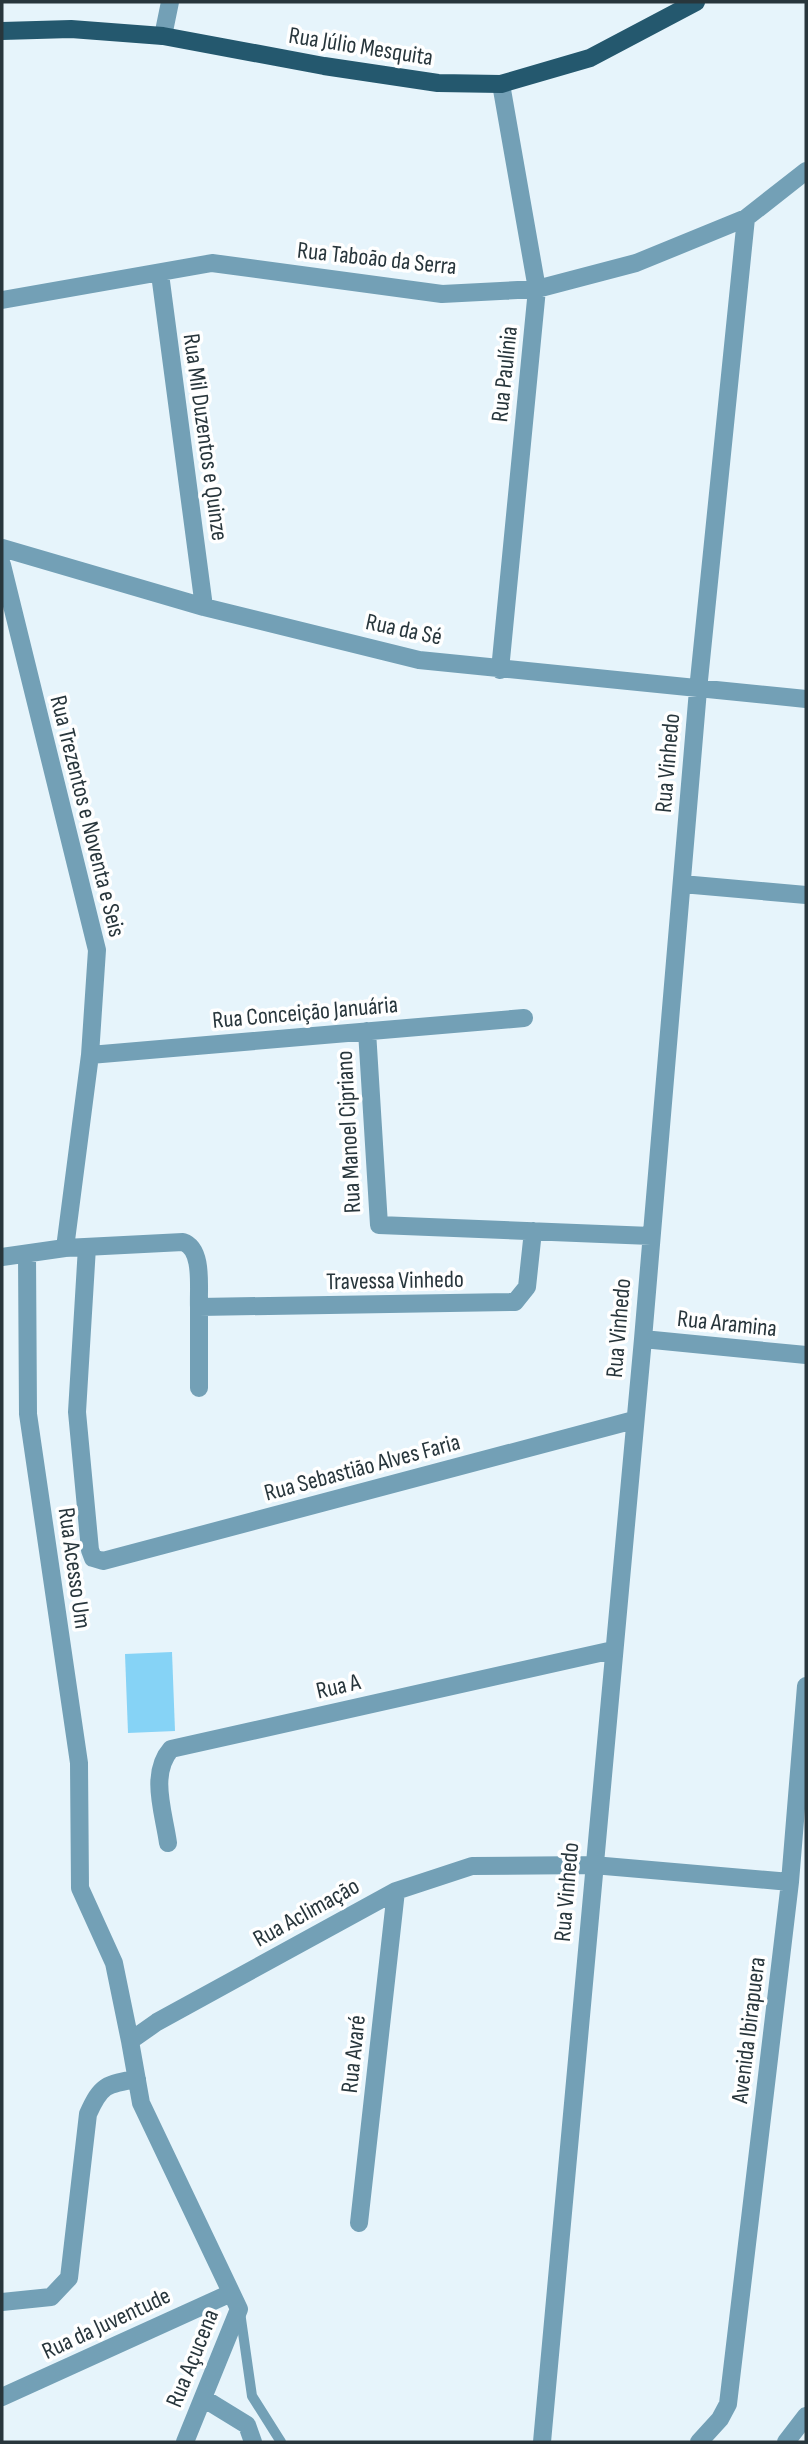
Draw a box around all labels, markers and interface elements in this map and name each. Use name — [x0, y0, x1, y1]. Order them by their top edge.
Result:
street label: Rua Júlio Mesquita — [287, 21, 435, 72]
street label: Rua Taboão da Serra — [296, 236, 458, 281]
street label: Rua Paulínia — [485, 325, 524, 423]
street label: Rua Mil Duzentos e Quinze — [177, 332, 234, 543]
street label: Rua da Sé — [363, 607, 445, 652]
street label: Rua Trezentos e Noventa e Seis — [44, 693, 132, 940]
street label: Rua Vinhedo — [649, 712, 686, 814]
street label: Rua Conceição Januária — [211, 990, 399, 1035]
street label: Rua Manoel Cipriano — [330, 1050, 367, 1214]
street label: Travessa Vinhedo — [326, 1265, 464, 1296]
street label: Rua Vinhedo — [600, 1277, 637, 1379]
street label: Rua Aramina — [676, 1304, 778, 1343]
street label: Rua Sebastião Alves Faria — [261, 1427, 463, 1508]
street label: Rua Acesso Um — [52, 1506, 97, 1630]
street label: Rua A — [313, 1667, 364, 1706]
street label: Rua Vinhedo — [548, 1841, 585, 1943]
street label: Rua Aclimação — [248, 1871, 364, 1953]
street label: Avenida Ibirapuera — [725, 1955, 772, 2106]
street label: Rua Avaré — [335, 2014, 372, 2095]
street label: Rua da Juventude — [37, 2281, 175, 2366]
street label: Rua Açucena — [160, 2305, 225, 2411]

